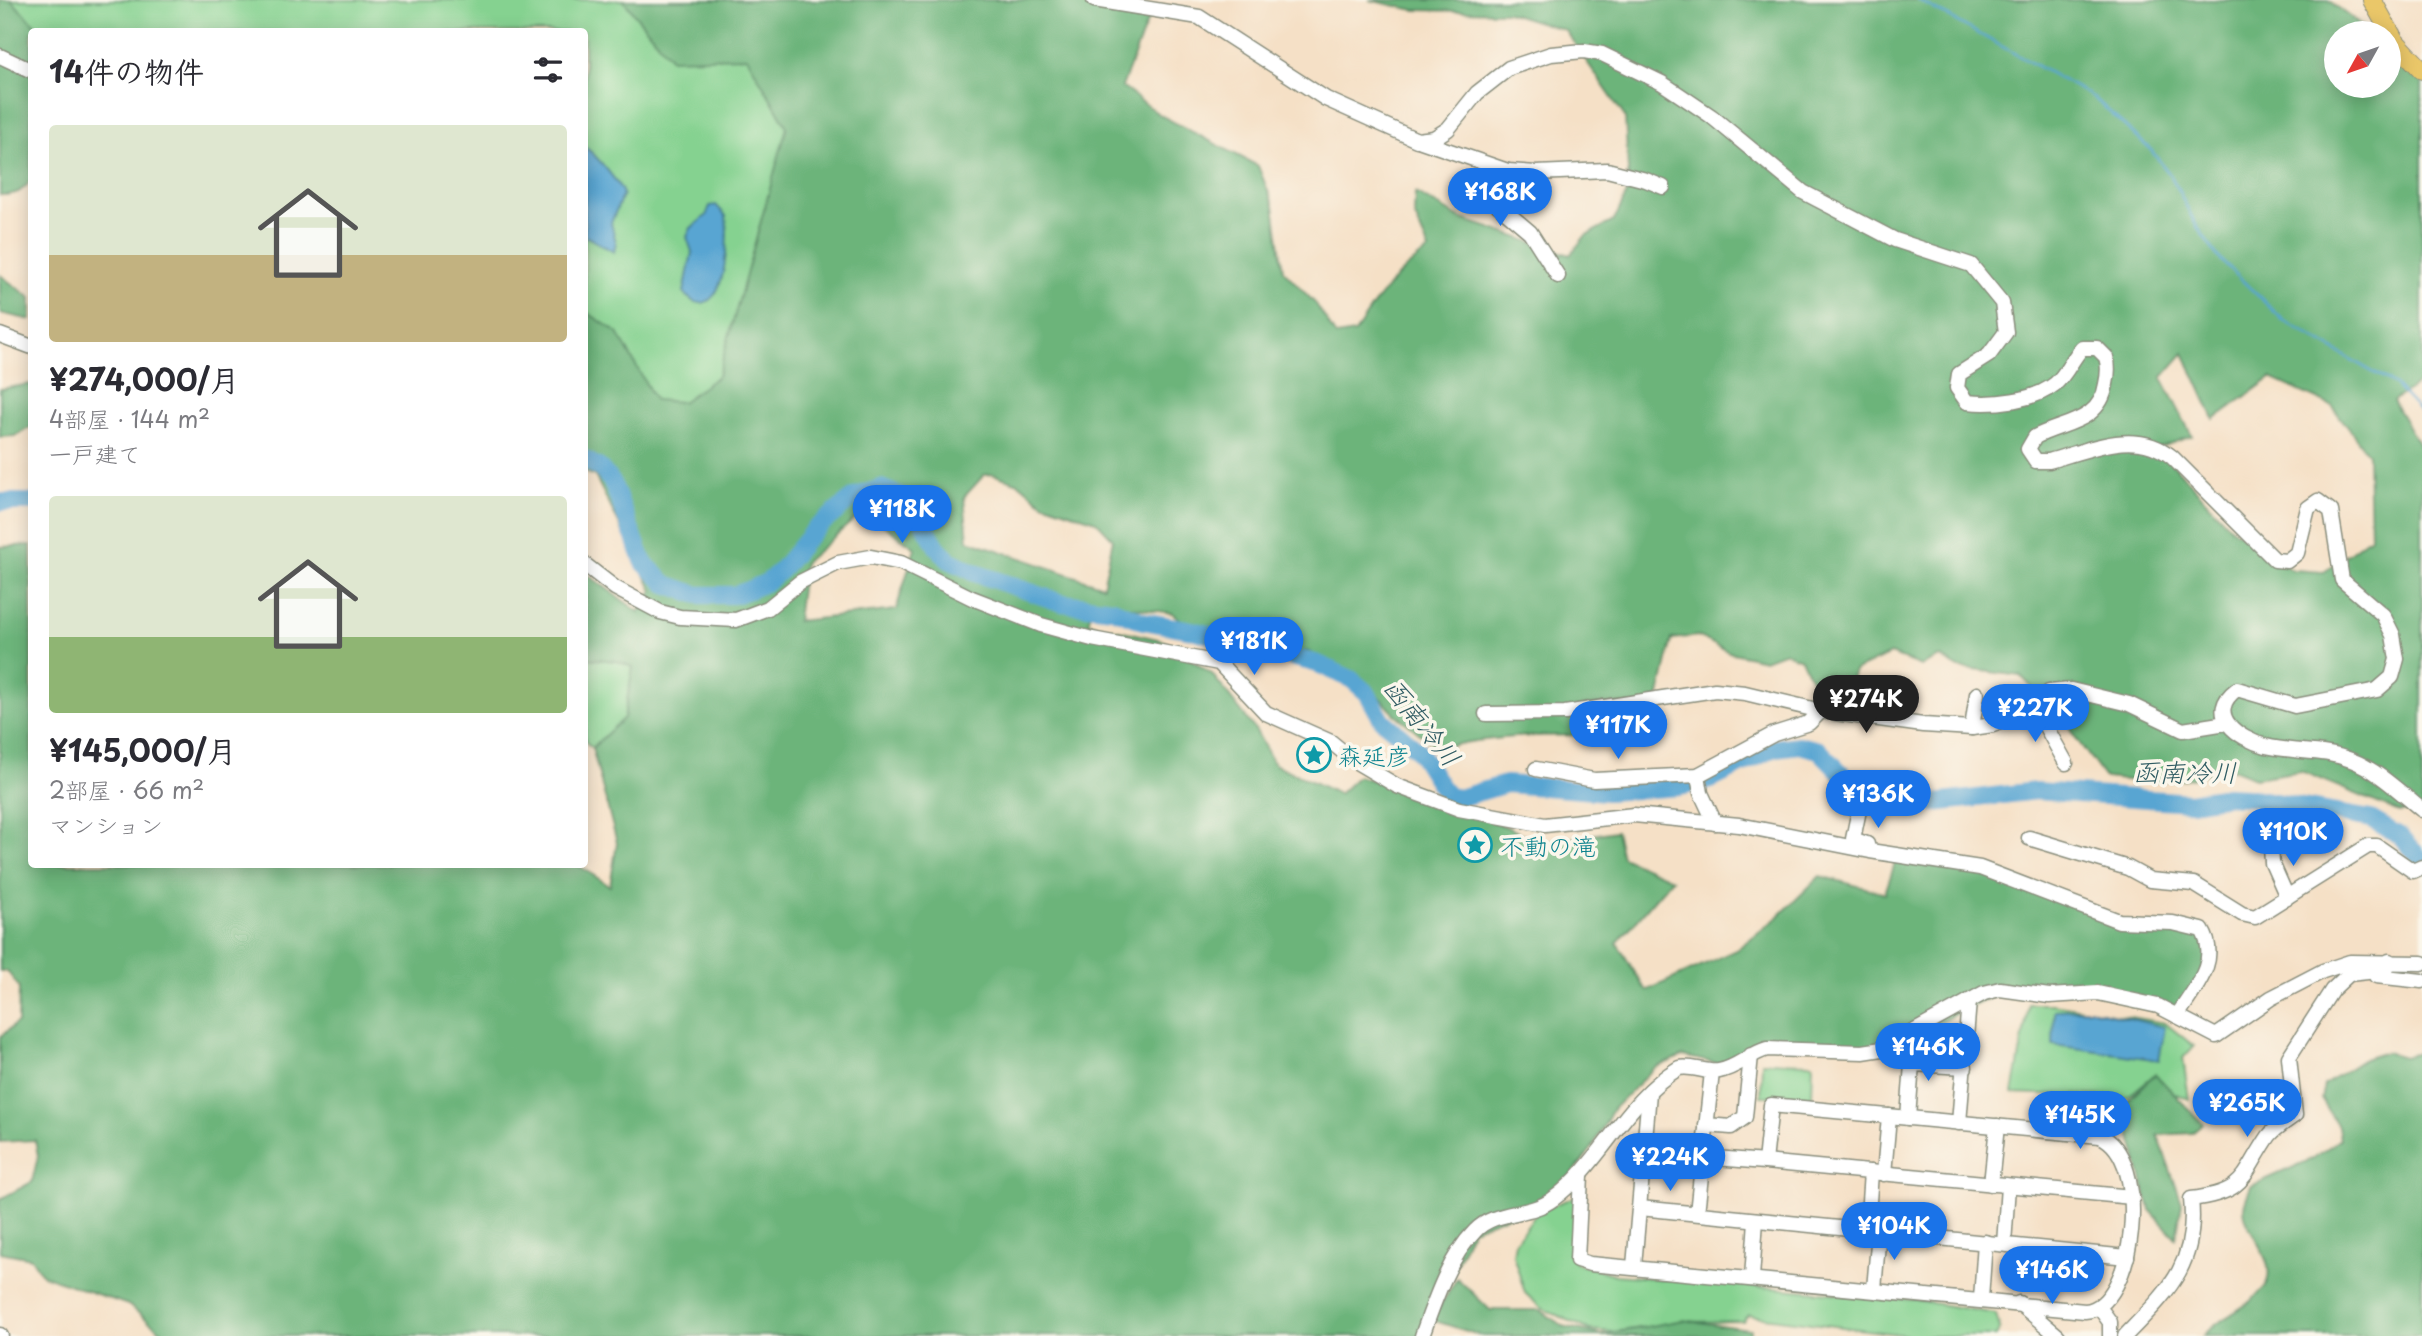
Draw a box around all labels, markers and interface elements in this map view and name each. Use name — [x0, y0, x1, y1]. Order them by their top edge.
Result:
north arrow — [2324, 21, 2401, 98]
map controls — [2324, 21, 2401, 98]
text: 14件の物件 — [49, 48, 204, 93]
icon: filters — [529, 51, 567, 89]
pin: ¥168K — [1451, 168, 1549, 228]
icon: home — [245, 170, 371, 296]
text: ¥168K — [1464, 173, 1536, 208]
text: ¥274,000/月 — [49, 356, 240, 401]
text: 4部屋 · 144 m² — [49, 401, 210, 436]
text: 一戸建て — [49, 436, 141, 471]
pin: ¥118K — [853, 486, 951, 545]
text: ¥118K — [869, 490, 935, 525]
icon: home — [245, 541, 371, 667]
pin: ¥181K — [1205, 618, 1303, 677]
text: ¥181K — [1220, 622, 1288, 657]
water label: 函南冷川 — [1375, 669, 1471, 775]
pin: ¥274K — [1817, 676, 1915, 735]
text: ¥274K — [1829, 680, 1903, 715]
pin: ¥227K — [1986, 684, 2084, 744]
text: ¥227K — [1997, 689, 2073, 724]
pin: ¥117K — [1569, 702, 1667, 761]
text: ¥117K — [1585, 706, 1651, 741]
text: ¥145,000/月 — [49, 727, 236, 772]
place icon: 森延彦 — [1295, 736, 1333, 774]
place label: 森延彦 — [1338, 737, 1410, 773]
water label: 函南冷川 — [2133, 752, 2237, 791]
pin: ¥136K — [1829, 770, 1927, 830]
text: 2部屋 · 66 m² — [49, 772, 204, 807]
text: ¥136K — [1842, 775, 1914, 810]
text: マンション — [49, 807, 163, 842]
pin: ¥110K — [2244, 808, 2342, 868]
text: ¥110K — [2259, 813, 2328, 848]
place icon: 不動の滝 — [1456, 826, 1494, 864]
place label: 不動の滝 — [1500, 827, 1596, 863]
pin: ¥146K — [1879, 1024, 1977, 1083]
text: ¥146K — [1891, 1028, 1965, 1063]
pin: ¥265K — [2198, 1080, 2296, 1139]
text: ¥265K — [2209, 1084, 2285, 1119]
pin: ¥145K — [2031, 1092, 2129, 1151]
text: ¥145K — [2044, 1096, 2116, 1131]
pin: ¥224K — [1621, 1134, 1719, 1193]
text: ¥224K — [1631, 1138, 1709, 1173]
pin: ¥104K — [1845, 1202, 1943, 1262]
text: ¥104K — [1857, 1207, 1931, 1242]
pin: ¥146K — [2003, 1246, 2101, 1306]
text: ¥146K — [2015, 1251, 2089, 1286]

